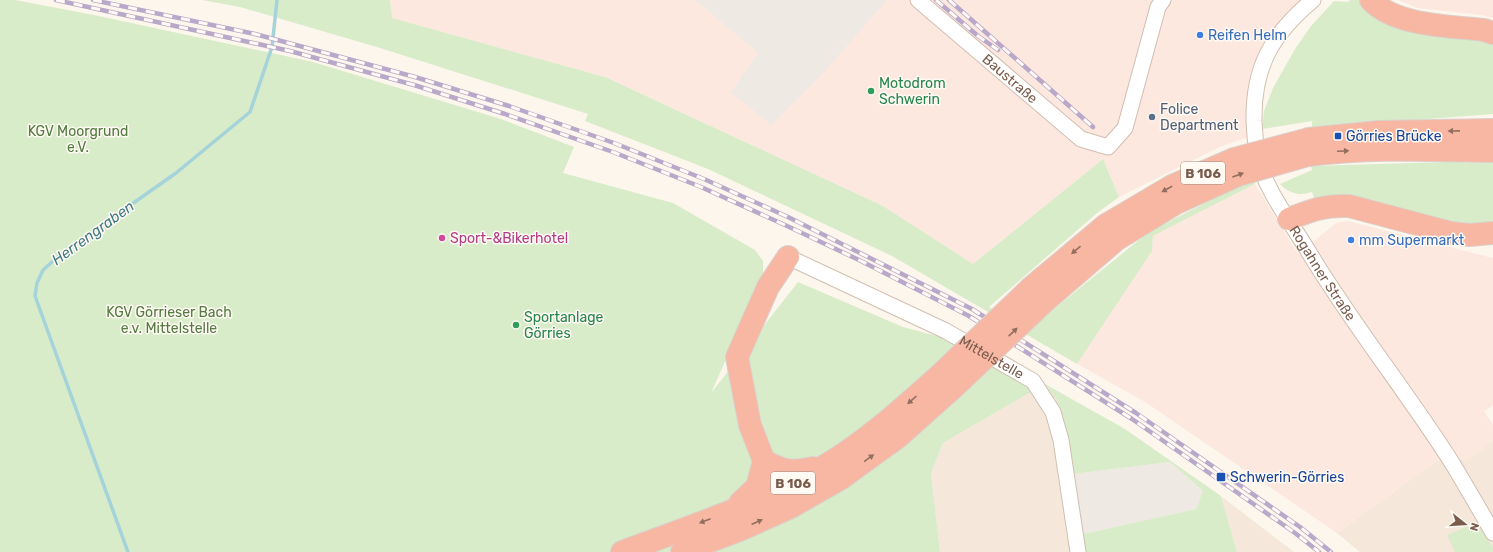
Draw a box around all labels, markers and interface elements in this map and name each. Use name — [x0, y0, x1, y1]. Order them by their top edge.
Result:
place label: Reifen Helm — [1208, 27, 1287, 44]
marker: Reifen Helm — [1195, 30, 1205, 40]
street label: Baustraße — [979, 51, 1041, 107]
place label: Motodrom Schwerin — [879, 75, 946, 108]
marker: Motodrom Schwerin — [866, 86, 876, 96]
place label: Folice Department — [1160, 101, 1239, 134]
marker: Folice Department — [1147, 112, 1157, 122]
park label: KGV Moorgrund e.V. — [28, 123, 128, 156]
one-way arrow — [1448, 127, 1460, 134]
place label: Görries Brücke — [1346, 128, 1442, 145]
marker: Görries Brücke — [1333, 131, 1343, 141]
one-way arrow — [1337, 148, 1349, 155]
road number: B 106 — [1181, 162, 1225, 184]
one-way arrow — [1233, 172, 1245, 178]
one-way arrow — [1161, 186, 1173, 193]
water label: Herrengraben — [48, 197, 138, 269]
street label: Rogahner Straße — [1285, 223, 1359, 324]
place label: Sport-&Bikerhotel — [450, 230, 568, 247]
place label: mm Supermarkt — [1359, 232, 1465, 249]
marker: Sport-&Bikerhotel — [437, 233, 447, 243]
marker: mm Supermarkt — [1346, 235, 1356, 245]
one-way arrow — [1071, 245, 1081, 255]
park label: KGV Görrieser Bach e.v. Mittelstelle — [106, 304, 232, 337]
place label: Sportanlage Görries — [524, 309, 604, 342]
marker: Sportanlage Görries — [511, 320, 521, 330]
one-way arrow — [1008, 327, 1018, 336]
street label: Mittelstelle — [956, 332, 1027, 383]
one-way arrow — [907, 395, 917, 404]
one-way arrow — [864, 454, 875, 462]
place label: Schwerin-Görries — [1230, 469, 1344, 486]
marker: Schwerin-Görries — [1215, 471, 1227, 483]
road number: B 106 — [771, 472, 815, 494]
north arrow — [1445, 504, 1485, 544]
one-way arrow — [698, 518, 710, 524]
one-way arrow — [751, 519, 762, 525]
text: N — [1467, 521, 1481, 533]

